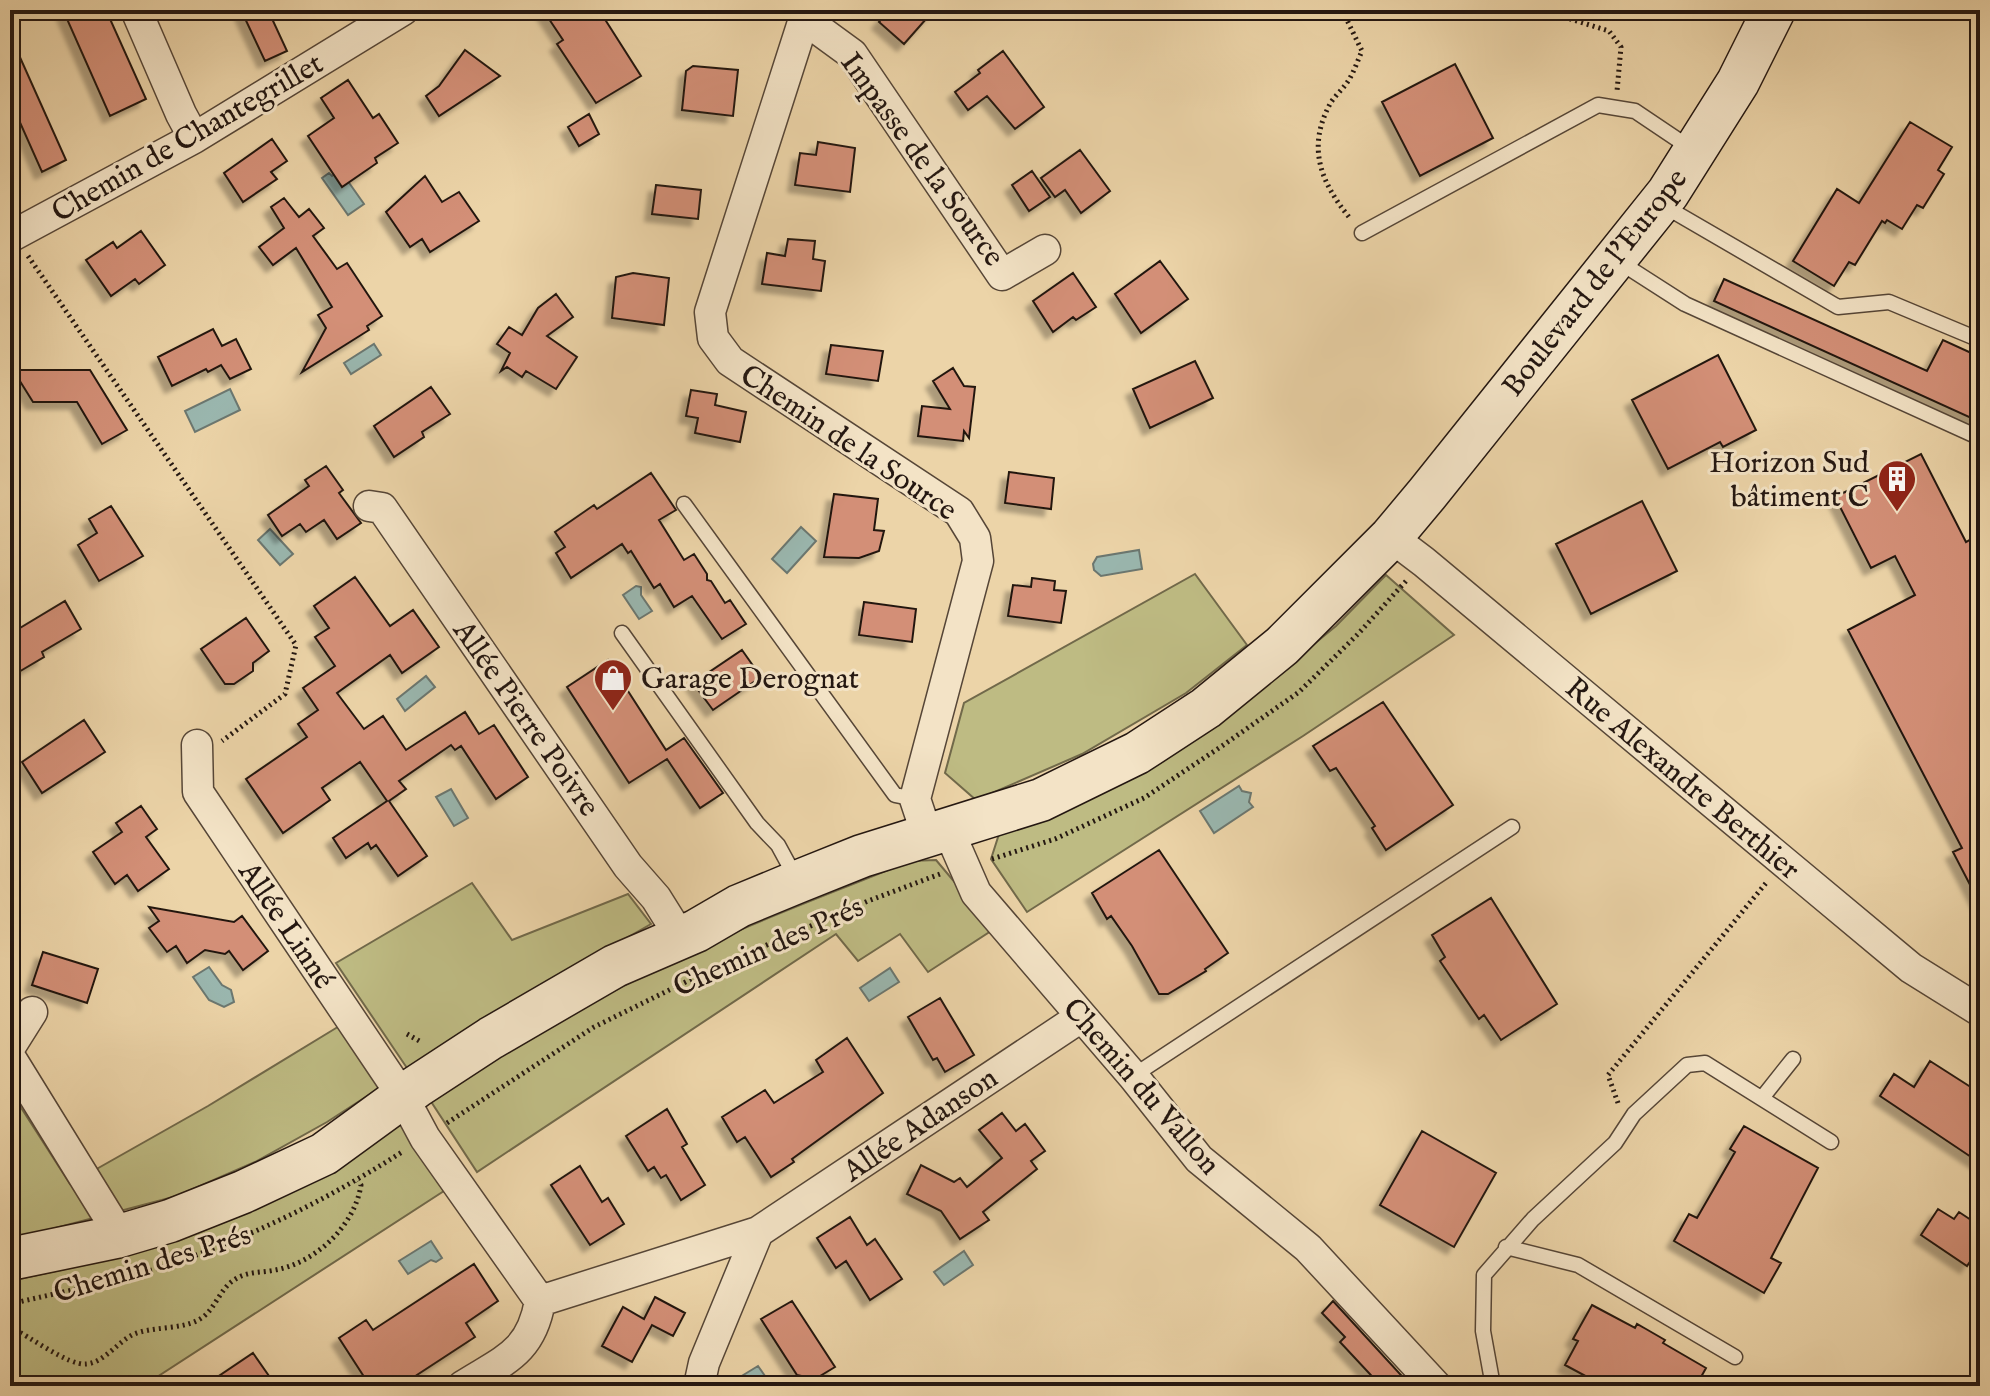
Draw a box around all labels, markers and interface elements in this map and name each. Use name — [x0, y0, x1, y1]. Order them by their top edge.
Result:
street label: Chemin de Chantegrillet — [45, 45, 331, 232]
street label: Impasse de la Source — [831, 46, 1012, 275]
street label: Boulevard de l'Europe — [1495, 161, 1697, 405]
street label: Chemin de la Source — [732, 357, 964, 530]
place label: Horizon Sud bâtiment C — [1709, 445, 1870, 517]
building icon: Horizon Sud bâtiment C — [1876, 458, 1918, 513]
street label: Allée Pierre Poivre — [443, 613, 607, 825]
shop icon: Garage Derognat — [592, 657, 634, 712]
place label: Garage Derognat — [641, 661, 859, 699]
street label: Rue Alexandre Berthier — [1556, 670, 1807, 889]
street label: Allée Linné — [228, 854, 342, 997]
street label: Chemin des Prés — [668, 889, 870, 1007]
street label: Chemin du Vallon — [1053, 991, 1228, 1184]
street label: Allée Adanson — [836, 1060, 1006, 1192]
street label: Chemin des Prés — [49, 1217, 256, 1313]

